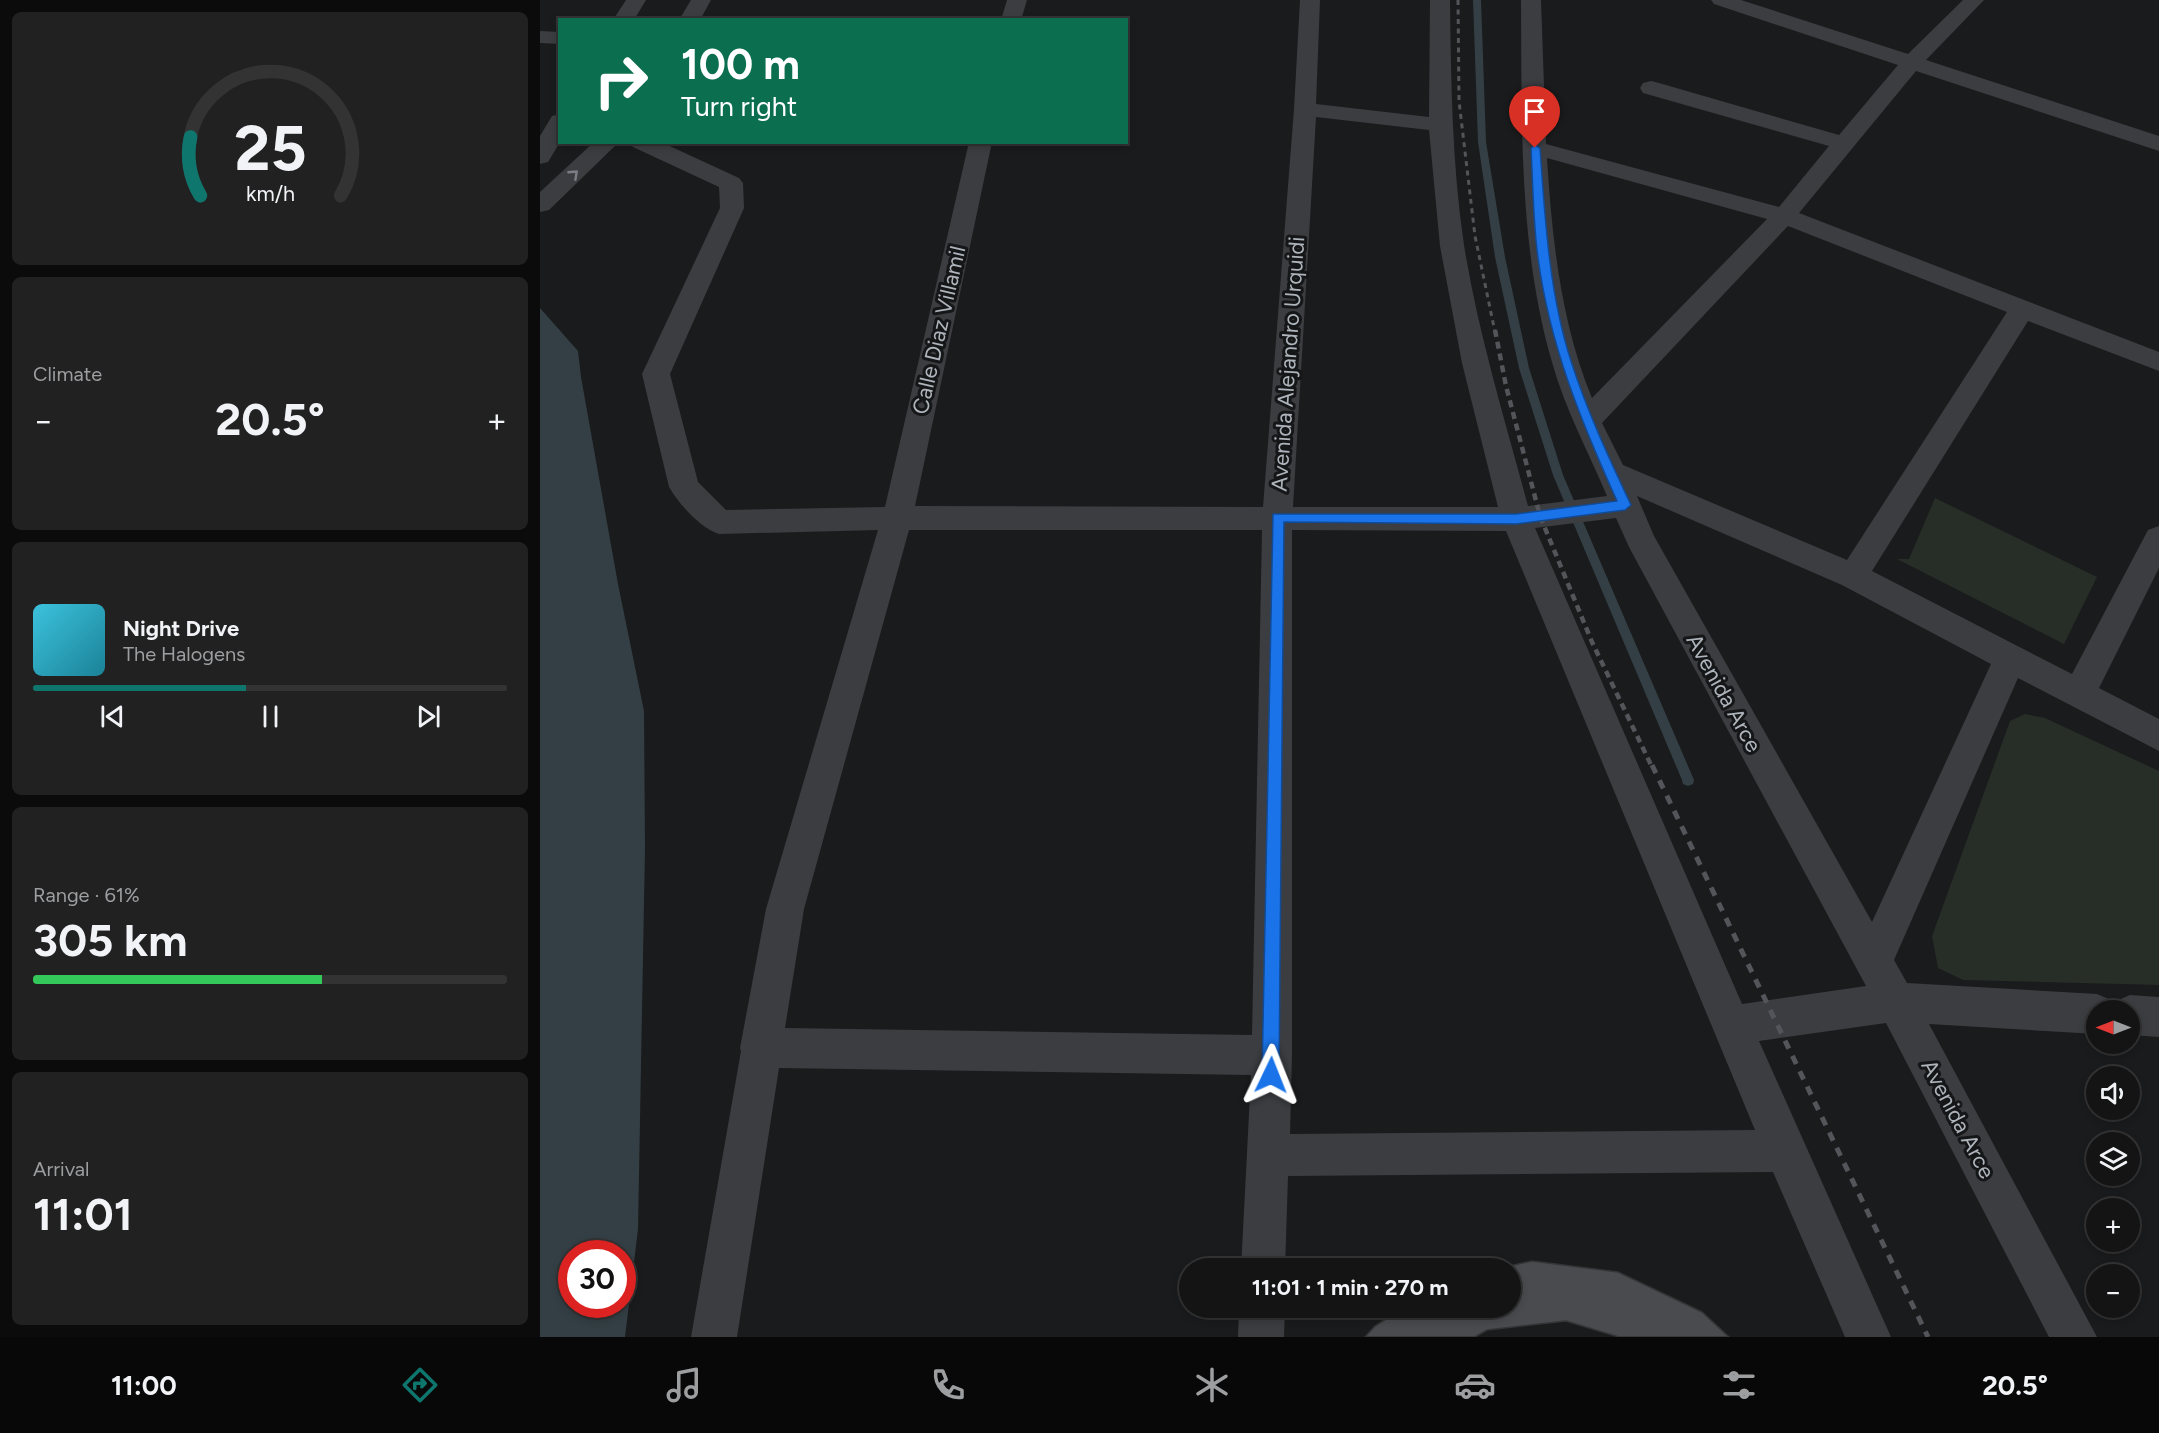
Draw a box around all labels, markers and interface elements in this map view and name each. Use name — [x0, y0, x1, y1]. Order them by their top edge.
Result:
text: 100 m — [681, 39, 800, 90]
icon: right — [582, 42, 660, 120]
pin — [1509, 86, 1560, 148]
text: Turn right — [681, 90, 797, 123]
icon: arrive — [1518, 95, 1551, 128]
text: 25 — [234, 111, 306, 186]
one-way arrow — [567, 170, 578, 181]
text: km/h — [246, 181, 294, 206]
street label: Avenida Alejandro Urquidi — [1266, 236, 1310, 492]
street label: Calle Diaz Villamil — [907, 243, 971, 417]
text: Climate — [33, 362, 102, 386]
text: 20.5° — [215, 392, 325, 446]
text: − — [33, 401, 54, 440]
text: + — [486, 401, 507, 440]
text: Night Drive — [123, 615, 239, 642]
street label: Avenida Arce — [1680, 629, 1768, 757]
text: The Halogens — [123, 642, 245, 666]
icon: previous — [96, 700, 129, 733]
icon: pause — [254, 700, 287, 733]
icon: next — [412, 700, 445, 733]
text: Range · 61% — [33, 883, 140, 907]
text: 305 km — [33, 913, 188, 967]
north arrow — [2086, 1000, 2140, 1054]
map controls — [2086, 1000, 2140, 1318]
position arrow — [1239, 1043, 1303, 1107]
street label: Avenida Arce — [1915, 1055, 2001, 1183]
button: sound — [2086, 1066, 2140, 1120]
button: layers — [2086, 1132, 2140, 1186]
text: Arrival — [33, 1157, 89, 1181]
text: 11:01 — [33, 1187, 133, 1241]
button: + — [2086, 1198, 2140, 1252]
speed limit sign: 30 — [558, 1240, 636, 1318]
button: − — [2086, 1264, 2140, 1318]
text: 11:01 · 1 min · 270 m — [1252, 1274, 1448, 1301]
icon: directions — [399, 1364, 441, 1406]
icon: music — [663, 1364, 705, 1406]
icon: phone — [927, 1364, 969, 1406]
icon: climate — [1191, 1364, 1233, 1406]
icon: car — [1454, 1364, 1496, 1406]
icon: filters — [1718, 1364, 1760, 1406]
text: 11:00 — [111, 1369, 177, 1402]
text: 20.5° — [1982, 1369, 2048, 1402]

